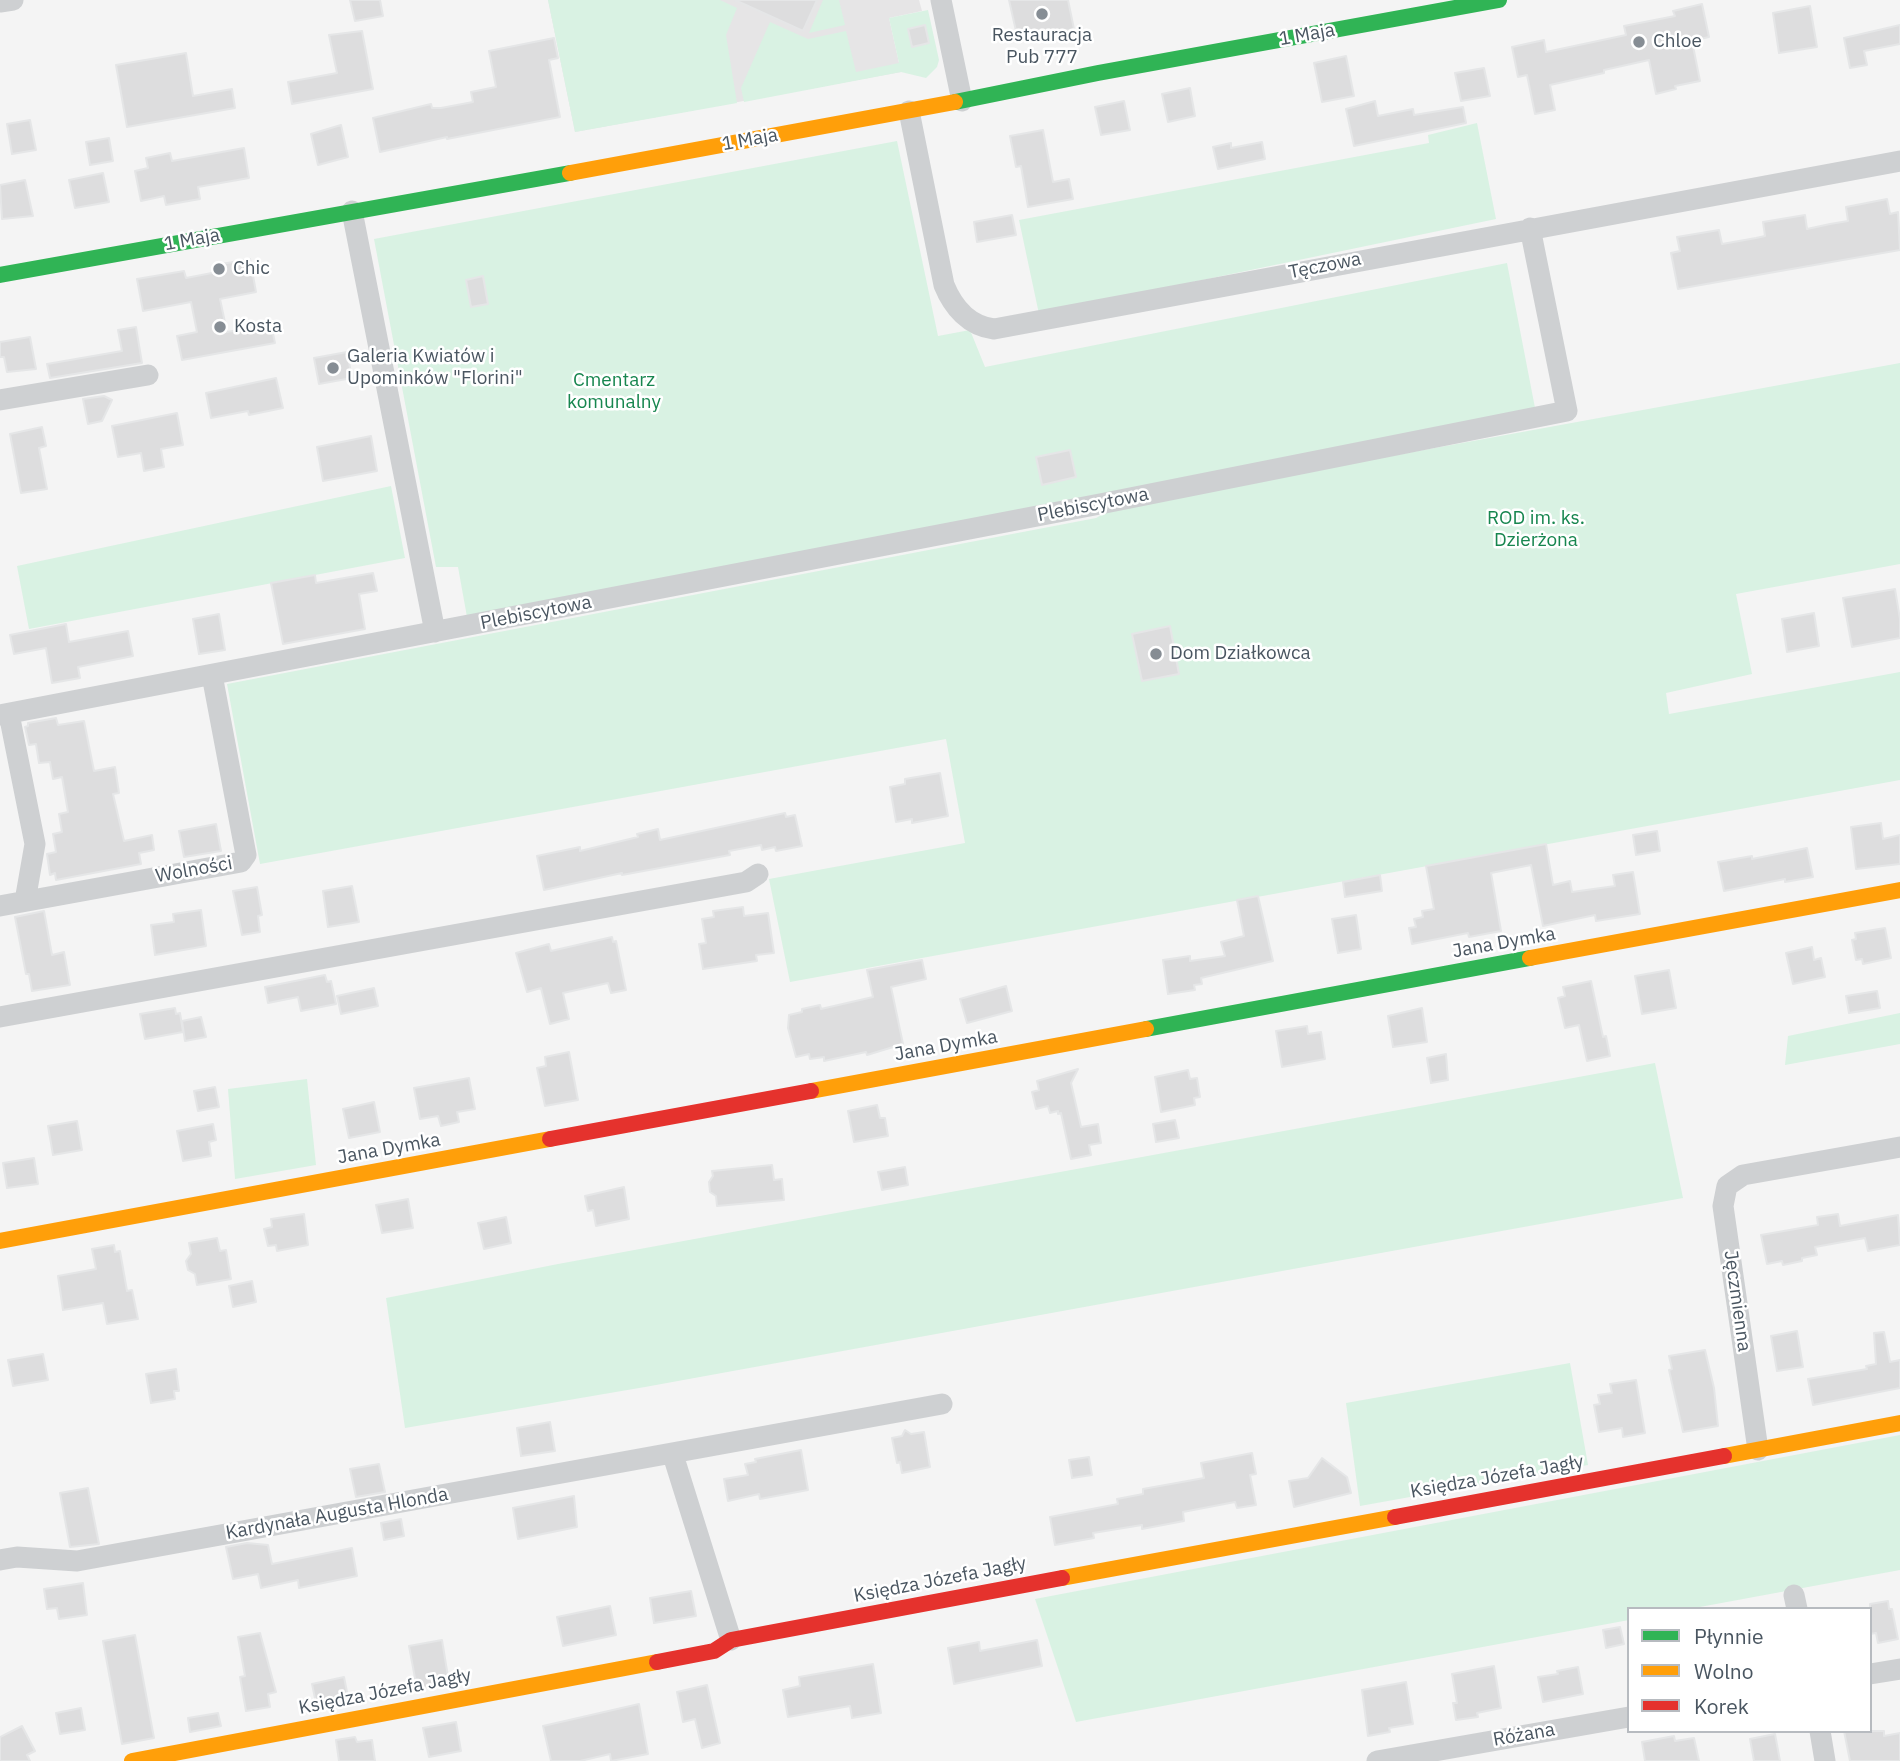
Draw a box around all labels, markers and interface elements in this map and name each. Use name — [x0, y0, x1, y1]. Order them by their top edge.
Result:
marker: Restauracja Pub 777 — [1034, 6, 1050, 22]
street label: 1 Maja — [1277, 19, 1337, 51]
place label: Restauracja Pub 777 — [992, 25, 1092, 69]
place label: Chloe — [1653, 31, 1702, 53]
marker: Chloe — [1631, 34, 1647, 50]
street label: 1 Maja — [720, 124, 780, 156]
street label: 1 Maja — [162, 224, 222, 256]
street label: Tęczowa — [1287, 248, 1363, 284]
place label: Chic — [233, 258, 270, 280]
marker: Chic — [211, 261, 227, 277]
place label: Kosta — [234, 316, 282, 338]
marker: Kosta — [212, 319, 228, 335]
place label: Galeria Kwiatów i Upominków "Florini" — [347, 346, 523, 390]
marker: Galeria Kwiatów i Upominków "Florini" — [325, 360, 341, 376]
park label: Cmentarz komunalny — [567, 370, 661, 414]
street label: Plebiscytowa — [1035, 483, 1151, 527]
park label: ROD im. ks. Dzierżona — [1487, 508, 1585, 552]
street label: Plebiscytowa — [478, 591, 594, 635]
place label: Dom Działkowca — [1170, 643, 1311, 665]
marker: Dom Działkowca — [1148, 646, 1164, 662]
street label: Wolności — [154, 852, 234, 888]
street label: Jana Dymka — [1451, 923, 1557, 963]
street label: Jana Dymka — [893, 1026, 999, 1066]
street label: Jana Dymka — [336, 1129, 442, 1169]
street label: Jęczmienna — [1719, 1249, 1755, 1353]
street label: Księdza Józefa Jagły — [1409, 1451, 1585, 1503]
street label: Kardynała Augusta Hlonda — [224, 1483, 450, 1545]
street label: Księdza Józefa Jagły — [852, 1552, 1028, 1608]
legend — [1627, 1607, 1872, 1733]
text: Płynnie — [1694, 1622, 1763, 1650]
text: Wolno — [1694, 1657, 1754, 1685]
street label: Księdza Józefa Jagły — [297, 1664, 473, 1720]
text: Korek — [1694, 1692, 1749, 1720]
street label: Różana — [1491, 1718, 1557, 1752]

